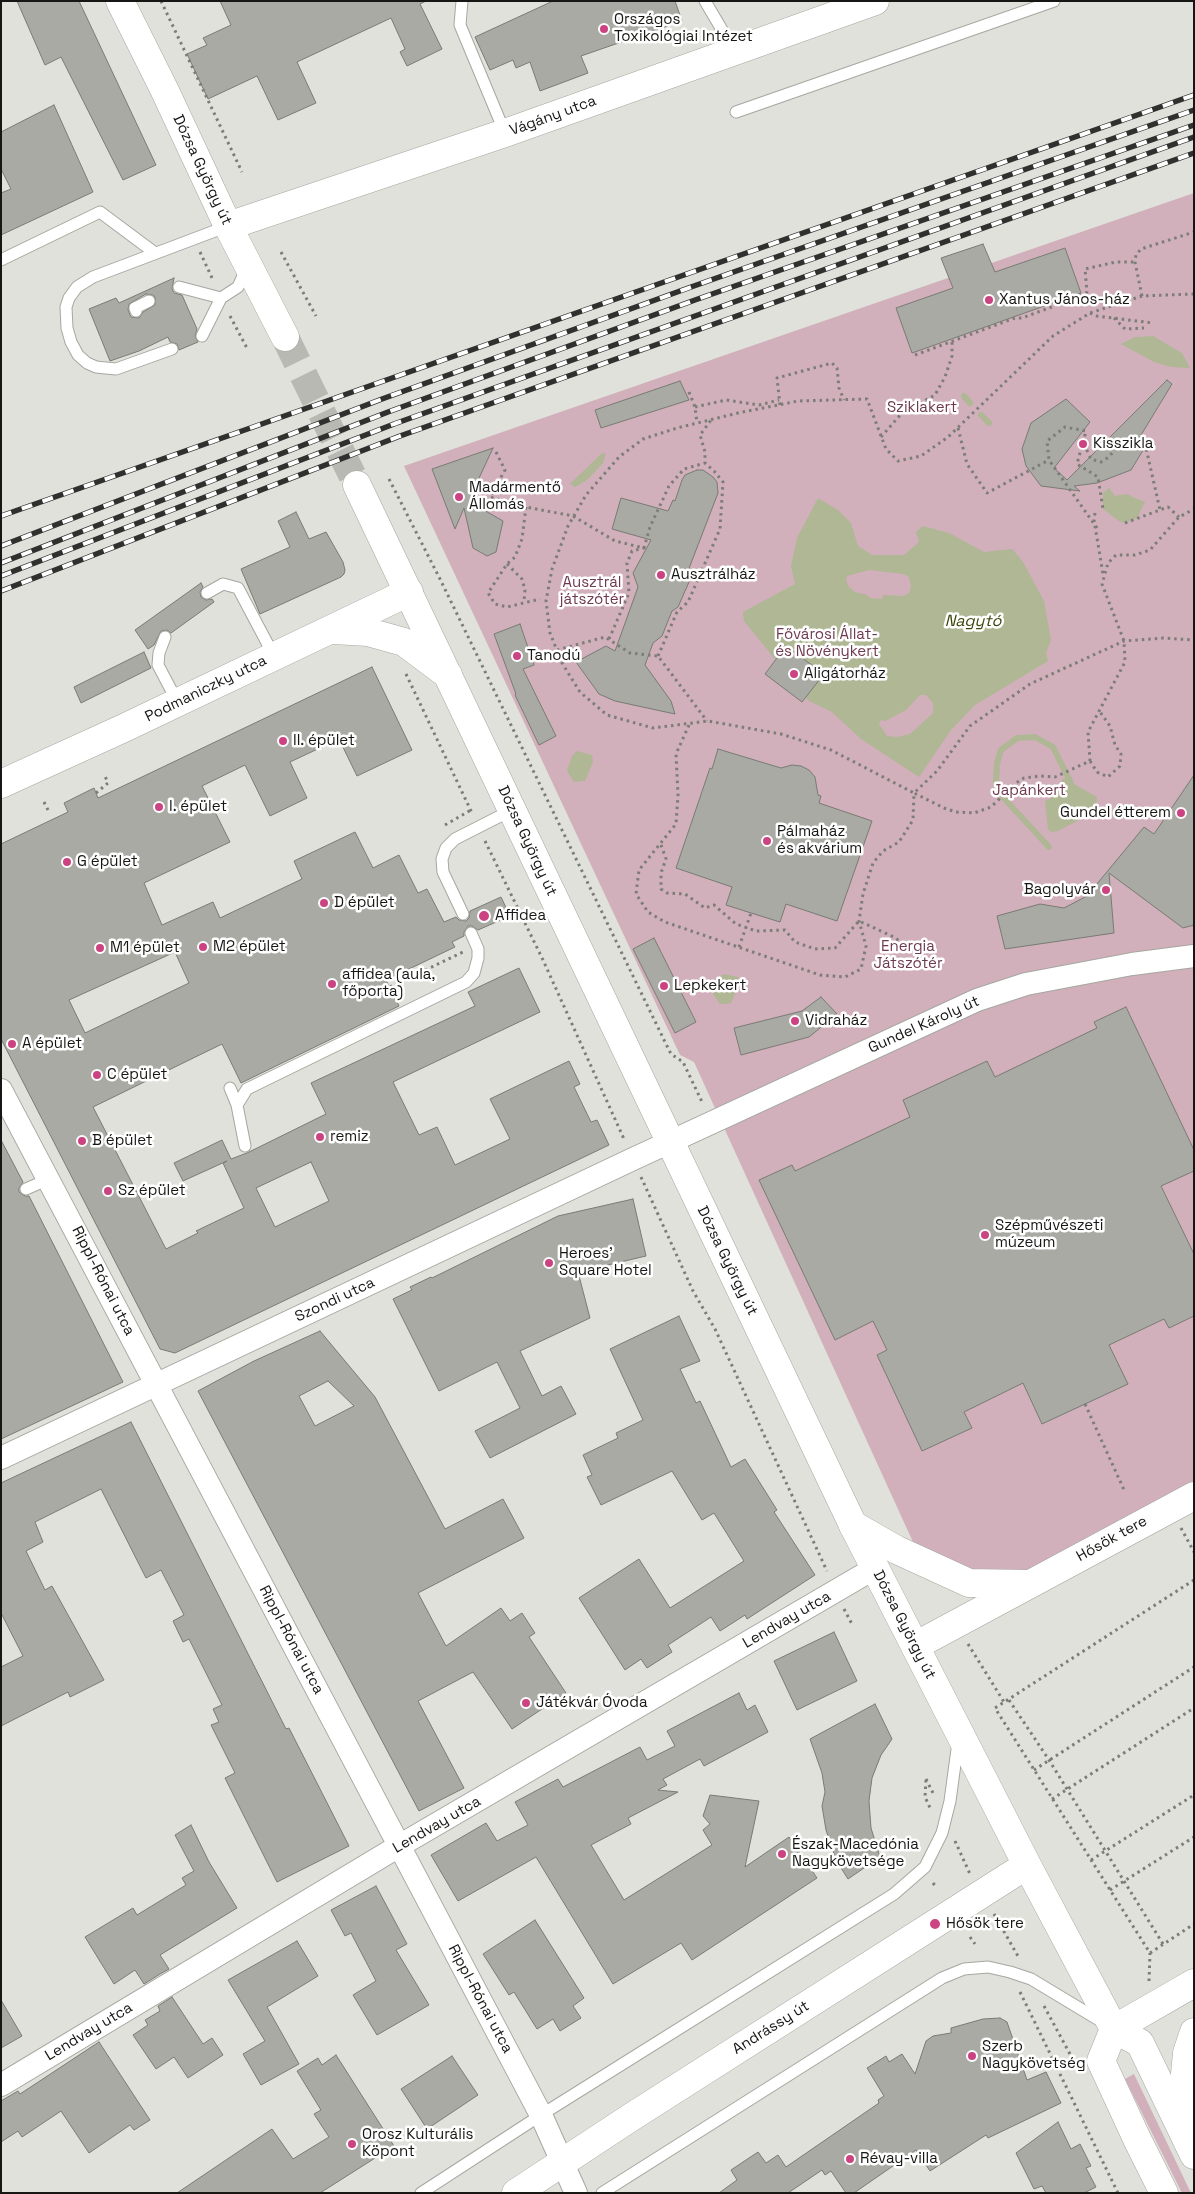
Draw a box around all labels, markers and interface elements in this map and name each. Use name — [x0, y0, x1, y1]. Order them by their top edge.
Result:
place label: Országos Toxikológiai Intézet — [614, 11, 753, 46]
marker: Országos Toxikológiai Intézet — [598, 23, 610, 35]
street label: Vágány utca — [507, 92, 599, 140]
street label: Dózsa György út — [169, 112, 235, 228]
place label: Xantus János-ház — [999, 291, 1130, 309]
marker: Xantus János-ház — [983, 294, 995, 306]
park label: Sziklakert — [887, 399, 957, 417]
place label: Kisszikla — [1093, 435, 1153, 453]
marker: Kisszikla — [1077, 438, 1089, 450]
place label: Madármentő Állomás — [469, 479, 561, 514]
marker: Madármentő Állomás — [453, 491, 465, 503]
place label: Ausztrálház — [671, 566, 756, 584]
marker: Ausztrálház — [655, 569, 667, 581]
park label: Ausztrál játszótér — [560, 574, 624, 609]
water label: Nagytó — [945, 612, 1001, 632]
park label: Fővárosi Állat- és Növénykert — [775, 626, 879, 661]
place label: Tanodú — [527, 647, 580, 665]
marker: Tanodú — [511, 650, 523, 662]
street label: Podmaniczky utca — [142, 652, 270, 726]
place label: Aligátorház — [804, 665, 886, 683]
marker: Aligátorház — [788, 668, 800, 680]
place label: II. épület — [293, 732, 355, 750]
marker: II. épület — [277, 735, 289, 747]
park label: Japánkert — [992, 782, 1066, 800]
street label: Dózsa György út — [494, 783, 560, 899]
place label: I. épület — [169, 798, 227, 816]
marker: I. épület — [153, 801, 165, 813]
place label: Gundel étterem — [1060, 804, 1171, 822]
marker: Gundel étterem — [1175, 807, 1187, 819]
place label: Pálmaház és akvárium — [777, 823, 862, 858]
marker: Pálmaház és akvárium — [761, 835, 773, 847]
place label: G épület — [77, 853, 138, 871]
marker: G épület — [61, 856, 73, 868]
place label: Bagolyvár — [1024, 881, 1096, 899]
marker: Bagolyvár — [1100, 884, 1112, 896]
place label: D épület — [334, 894, 395, 912]
marker: D épület — [318, 897, 330, 909]
place label: Affidea — [495, 907, 546, 925]
marker: Affidea — [477, 909, 491, 923]
place label: M2 épület — [213, 938, 286, 956]
park label: Energia Játszótér — [873, 938, 943, 973]
place label: M1 épület — [110, 939, 180, 957]
marker: M2 épület — [197, 941, 209, 953]
marker: M1 épület — [94, 942, 106, 954]
place label: affidea (aula, főporta) — [342, 966, 435, 1001]
place label: Lepkekert — [674, 977, 746, 995]
marker: affidea (aula, főporta) — [326, 978, 338, 990]
marker: Lepkekert — [658, 980, 670, 992]
street label: Gundel Károly út — [866, 992, 982, 1058]
place label: Vidraház — [805, 1012, 867, 1030]
marker: Vidraház — [789, 1015, 801, 1027]
place label: A épület — [22, 1035, 82, 1053]
marker: A épület — [6, 1038, 18, 1050]
place label: C épület — [107, 1066, 167, 1084]
marker: C épület — [91, 1069, 103, 1081]
place label: remiz — [330, 1128, 369, 1146]
marker: remiz — [314, 1131, 326, 1143]
place label: B épület — [92, 1132, 153, 1150]
marker: B épület — [76, 1135, 88, 1147]
place label: Sz épület — [118, 1182, 186, 1200]
marker: Sz épület — [102, 1185, 114, 1197]
street label: Dózsa György út — [693, 1203, 761, 1319]
place label: Szépművészeti múzeum — [995, 1217, 1103, 1252]
street label: Rippl-Rónai utca — [68, 1223, 138, 1339]
marker: Szépművészeti múzeum — [979, 1229, 991, 1241]
place label: Heroes' Square Hotel — [559, 1245, 652, 1280]
marker: Heroes' Square Hotel — [543, 1257, 555, 1269]
street label: Szondi utca — [292, 1274, 378, 1326]
street label: Hősök tere — [1074, 1512, 1150, 1566]
street label: Dózsa György út — [869, 1568, 939, 1682]
street label: Rippl-Rónai utca — [255, 1583, 327, 1697]
street label: Lendvay utca — [740, 1588, 834, 1652]
place label: Játékvár Óvoda — [536, 1694, 648, 1712]
marker: Játékvár Óvoda — [520, 1697, 532, 1709]
street label: Lendvay utca — [390, 1793, 484, 1857]
place label: Észak-Macedónia Nagykövetsége — [792, 1836, 919, 1871]
marker: Észak-Macedónia Nagykövetsége — [776, 1848, 788, 1860]
place label: Hősök tere — [946, 1915, 1024, 1933]
marker: Hősök tere — [928, 1917, 942, 1931]
street label: Rippl-Rónai utca — [444, 1942, 516, 2056]
street label: Andrássy út — [729, 1997, 813, 2059]
street label: Lendvay utca — [42, 1999, 136, 2065]
place label: Szerb Nagykövetség — [982, 2038, 1086, 2073]
marker: Szerb Nagykövetség — [966, 2050, 978, 2062]
place label: Orosz Kulturális Köpont — [362, 2126, 473, 2161]
marker: Orosz Kulturális Köpont — [346, 2138, 358, 2150]
place label: Révay-villa — [860, 2150, 938, 2168]
marker: Révay-villa — [844, 2153, 856, 2165]

